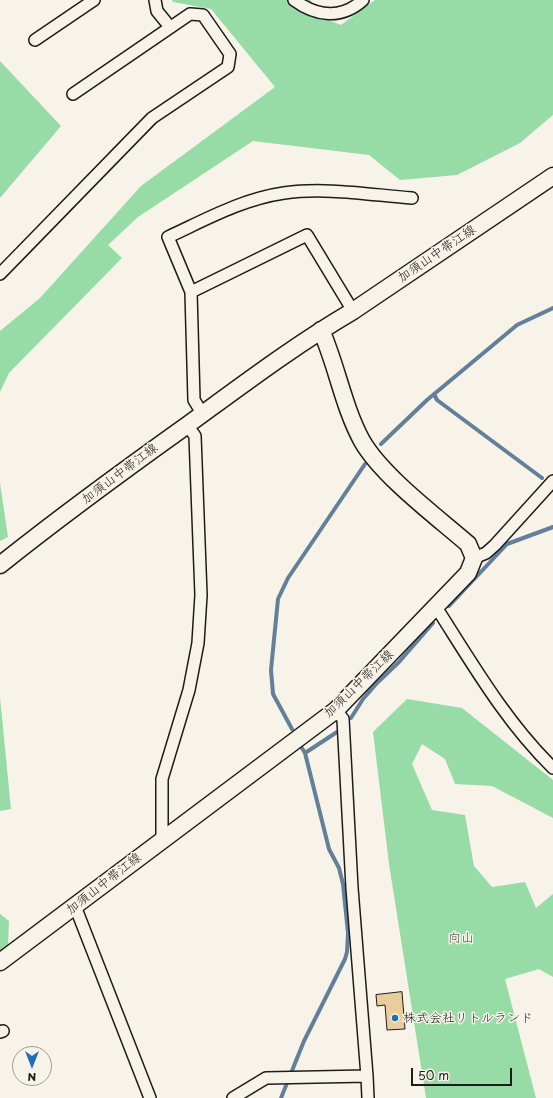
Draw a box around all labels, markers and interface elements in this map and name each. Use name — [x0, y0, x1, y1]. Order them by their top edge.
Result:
street label: 加須山中帯江線 — [395, 222, 479, 286]
street label: 加須山中帯江線 — [79, 440, 161, 508]
street label: 加須山中帯江線 — [321, 647, 397, 721]
street label: 加須山中帯江線 — [63, 850, 145, 918]
park label: 向山 — [448, 930, 474, 946]
place label: 株式会社リトルランド — [403, 1010, 533, 1026]
marker: 株式会社リトルランド — [390, 1013, 400, 1023]
north arrow — [12, 1046, 52, 1086]
scale bar — [413, 1060, 514, 1086]
text: 50 m — [418, 1066, 449, 1084]
text: N — [28, 1069, 36, 1086]

